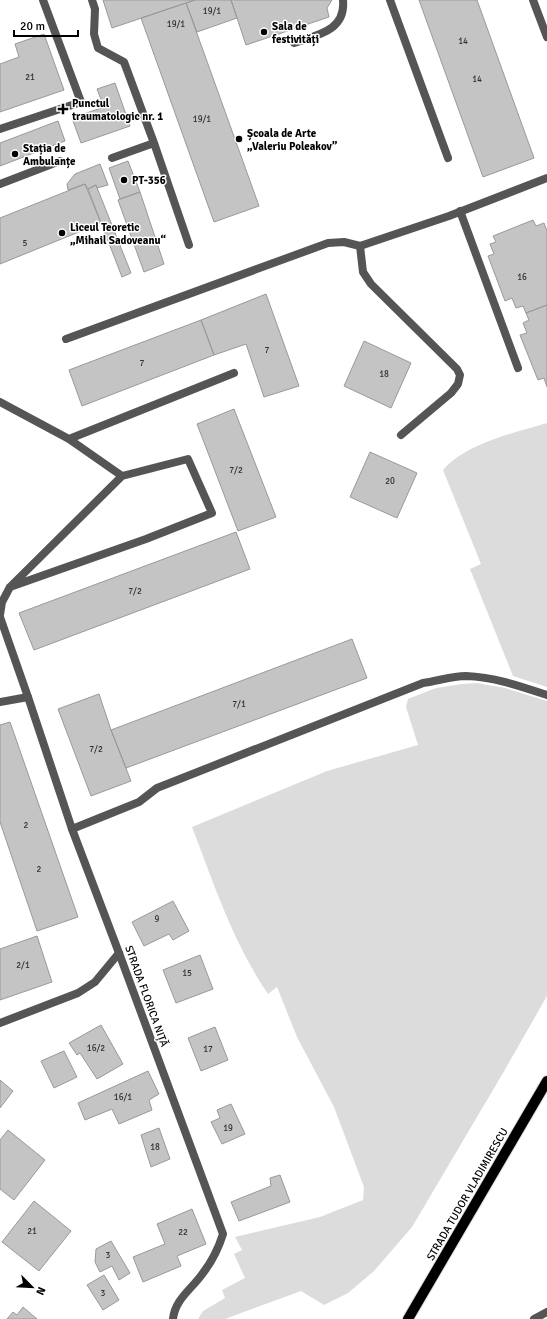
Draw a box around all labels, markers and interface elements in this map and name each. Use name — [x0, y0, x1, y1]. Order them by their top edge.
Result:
house number: 19/1 — [203, 6, 221, 17]
scale bar — [14, 12, 78, 38]
text: 20 m — [20, 19, 45, 34]
house number: 19/1 — [167, 19, 185, 30]
place label: Sala de festivități — [271, 20, 319, 47]
marker: Sala de festivități — [259, 27, 269, 37]
house number: 14 — [458, 36, 468, 47]
house number: 21 — [25, 72, 35, 83]
house number: 14 — [472, 74, 482, 85]
place label: Punctul traumatologic nr. 1 — [71, 97, 163, 123]
marker: Punctul traumatologic nr. 1 — [57, 103, 69, 115]
house number: 19/1 — [193, 114, 211, 125]
place label: Școala de Arte „Valeriu Poleakov” — [247, 127, 338, 153]
marker: Școala de Arte „Valeriu Poleakov” — [234, 134, 244, 144]
place label: Stația de Ambulanțe — [23, 142, 76, 169]
marker: Stația de Ambulanțe — [10, 149, 20, 159]
place label: PT-356 — [132, 174, 166, 187]
marker: PT-356 — [119, 175, 129, 185]
place label: Liceul Teoretic „Mihail Sadoveanu“ — [70, 221, 166, 247]
marker: Liceul Teoretic „Mihail Sadoveanu“ — [57, 228, 67, 238]
house number: 5 — [23, 238, 28, 249]
house number: 16 — [517, 272, 527, 283]
house number: 7 — [265, 345, 270, 356]
house number: 7 — [140, 358, 145, 369]
house number: 18 — [379, 369, 389, 380]
house number: 7/2 — [229, 465, 243, 476]
house number: 20 — [385, 476, 395, 487]
house number: 7/2 — [128, 586, 142, 597]
house number: 7/1 — [232, 699, 246, 710]
house number: 7/2 — [89, 744, 103, 755]
house number: 2 — [24, 820, 29, 831]
house number: 2 — [37, 864, 42, 875]
house number: 9 — [155, 914, 160, 925]
street label: STRADA FLORICA NIȚĂ — [122, 943, 172, 1049]
house number: 2/1 — [16, 960, 30, 971]
house number: 15 — [182, 968, 192, 979]
house number: 16/2 — [87, 1043, 105, 1054]
house number: 17 — [203, 1044, 213, 1055]
house number: 16/1 — [114, 1092, 132, 1103]
house number: 19 — [223, 1123, 233, 1134]
street label: STRADA TUDOR VLADIMIRESCU — [424, 1126, 511, 1263]
house number: 18 — [150, 1142, 160, 1153]
house number: 21 — [27, 1226, 37, 1237]
house number: 22 — [178, 1227, 188, 1238]
house number: 3 — [106, 1250, 111, 1261]
north arrow — [12, 1267, 52, 1307]
text: N — [33, 1285, 48, 1297]
house number: 3 — [101, 1288, 106, 1299]

